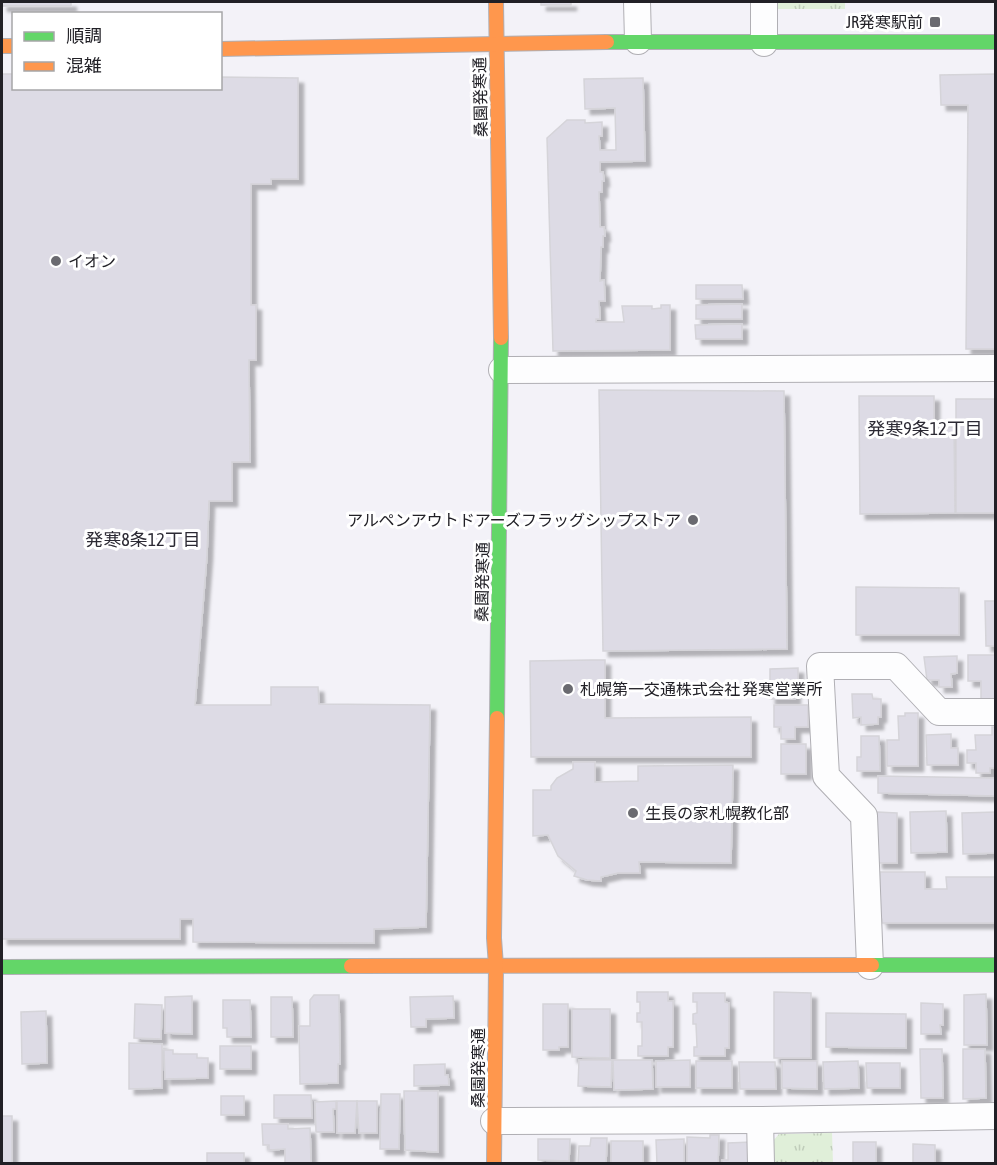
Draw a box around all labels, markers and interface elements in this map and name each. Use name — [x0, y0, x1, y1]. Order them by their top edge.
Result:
legend — [12, 12, 222, 90]
place label: JR発寒駅前 — [846, 13, 923, 31]
marker: JR発寒駅前 — [928, 15, 942, 29]
text: 順調 — [66, 25, 102, 46]
text: 混雑 — [66, 55, 102, 76]
street label: 桑園発寒通 — [470, 57, 490, 137]
place label: イオン — [68, 252, 116, 270]
marker: イオン — [49, 254, 63, 268]
district label: 発寒9条12丁目 — [867, 418, 983, 439]
place label: アルペンアウトドアーズフラッグシップストア — [347, 511, 681, 529]
marker: アルペンアウトドアーズフラッグシップストア — [686, 513, 700, 527]
district label: 発寒8条12丁目 — [85, 529, 201, 550]
street label: 桑園発寒通 — [472, 542, 492, 622]
place label: 札幌第一交通株式会社 発寒営業所 — [580, 680, 822, 698]
marker: 札幌第一交通株式会社 発寒営業所 — [561, 682, 575, 696]
place label: 生長の家札幌教化部 — [645, 804, 789, 822]
marker: 生長の家札幌教化部 — [626, 806, 640, 820]
street label: 桑園発寒通 — [469, 1028, 487, 1108]

